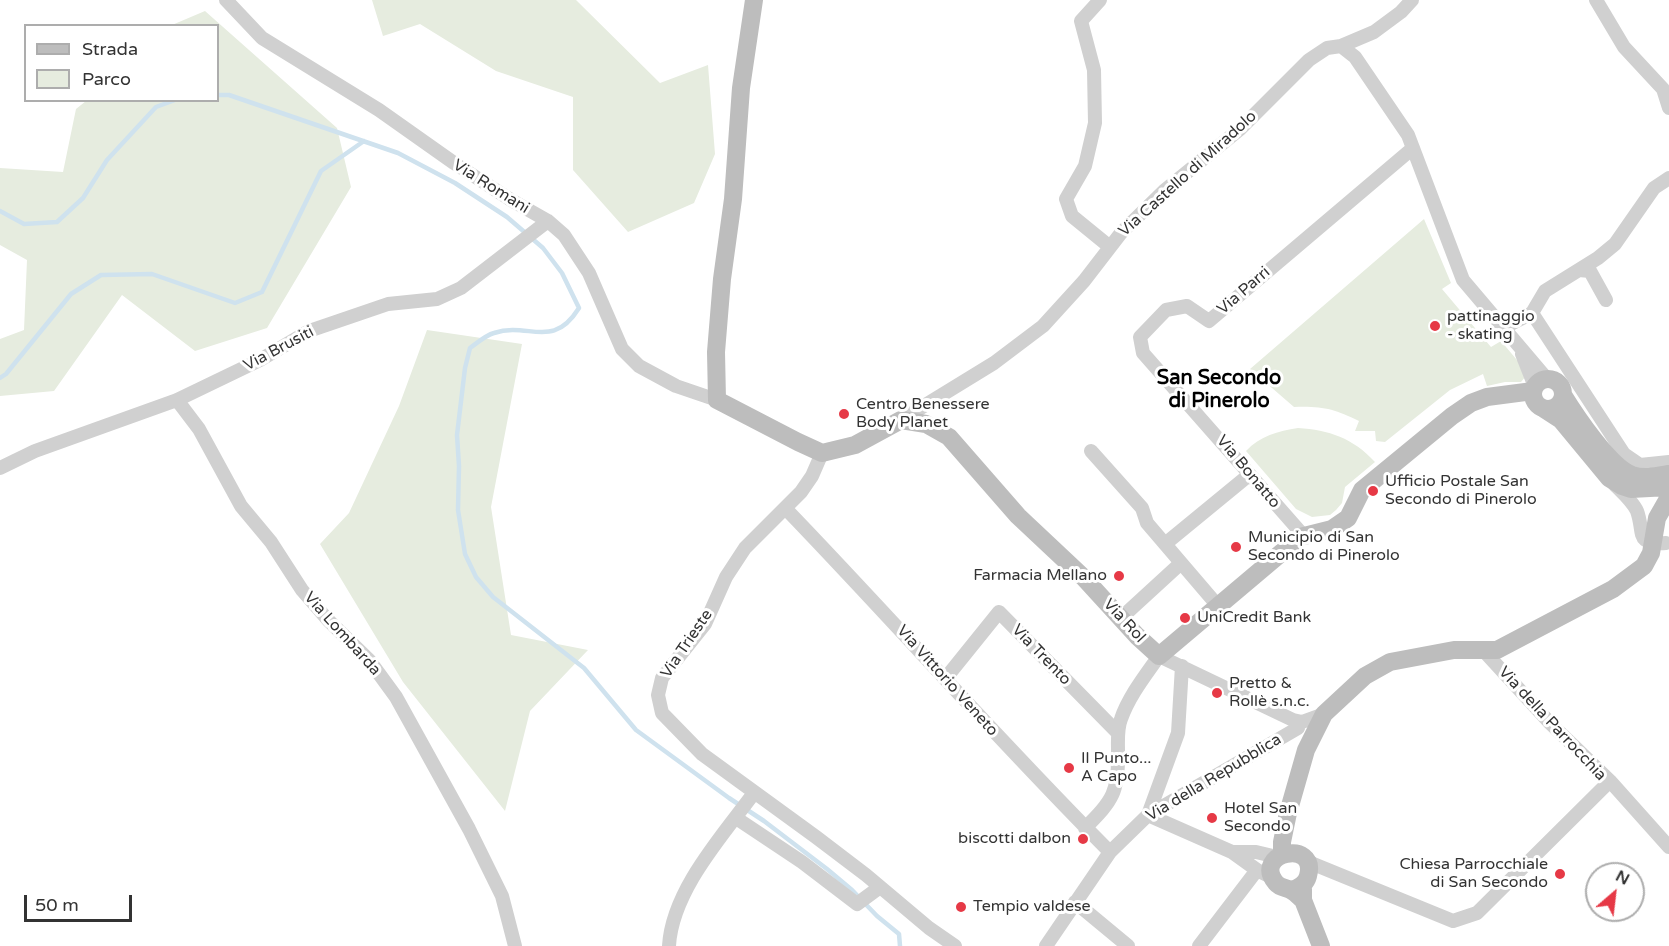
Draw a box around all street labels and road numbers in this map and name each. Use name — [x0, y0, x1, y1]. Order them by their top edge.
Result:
street label: Via Castello di Miradolo — [1115, 107, 1261, 241]
street label: Via Romani — [449, 156, 533, 218]
street label: Via Parri — [1214, 263, 1274, 319]
street label: Via Brusiti — [241, 323, 317, 375]
street label: Via Bonatto — [1212, 432, 1284, 512]
street label: Via Lombarda — [299, 588, 385, 680]
street label: Via Rol — [1099, 595, 1149, 647]
street label: Via Trieste — [657, 606, 717, 682]
street label: Via Trento — [1007, 621, 1075, 689]
street label: Via Vittorio Veneto — [892, 622, 1002, 740]
street label: Via della Parrocchia — [1494, 663, 1610, 785]
street label: Via della Repubblica — [1143, 730, 1285, 826]

